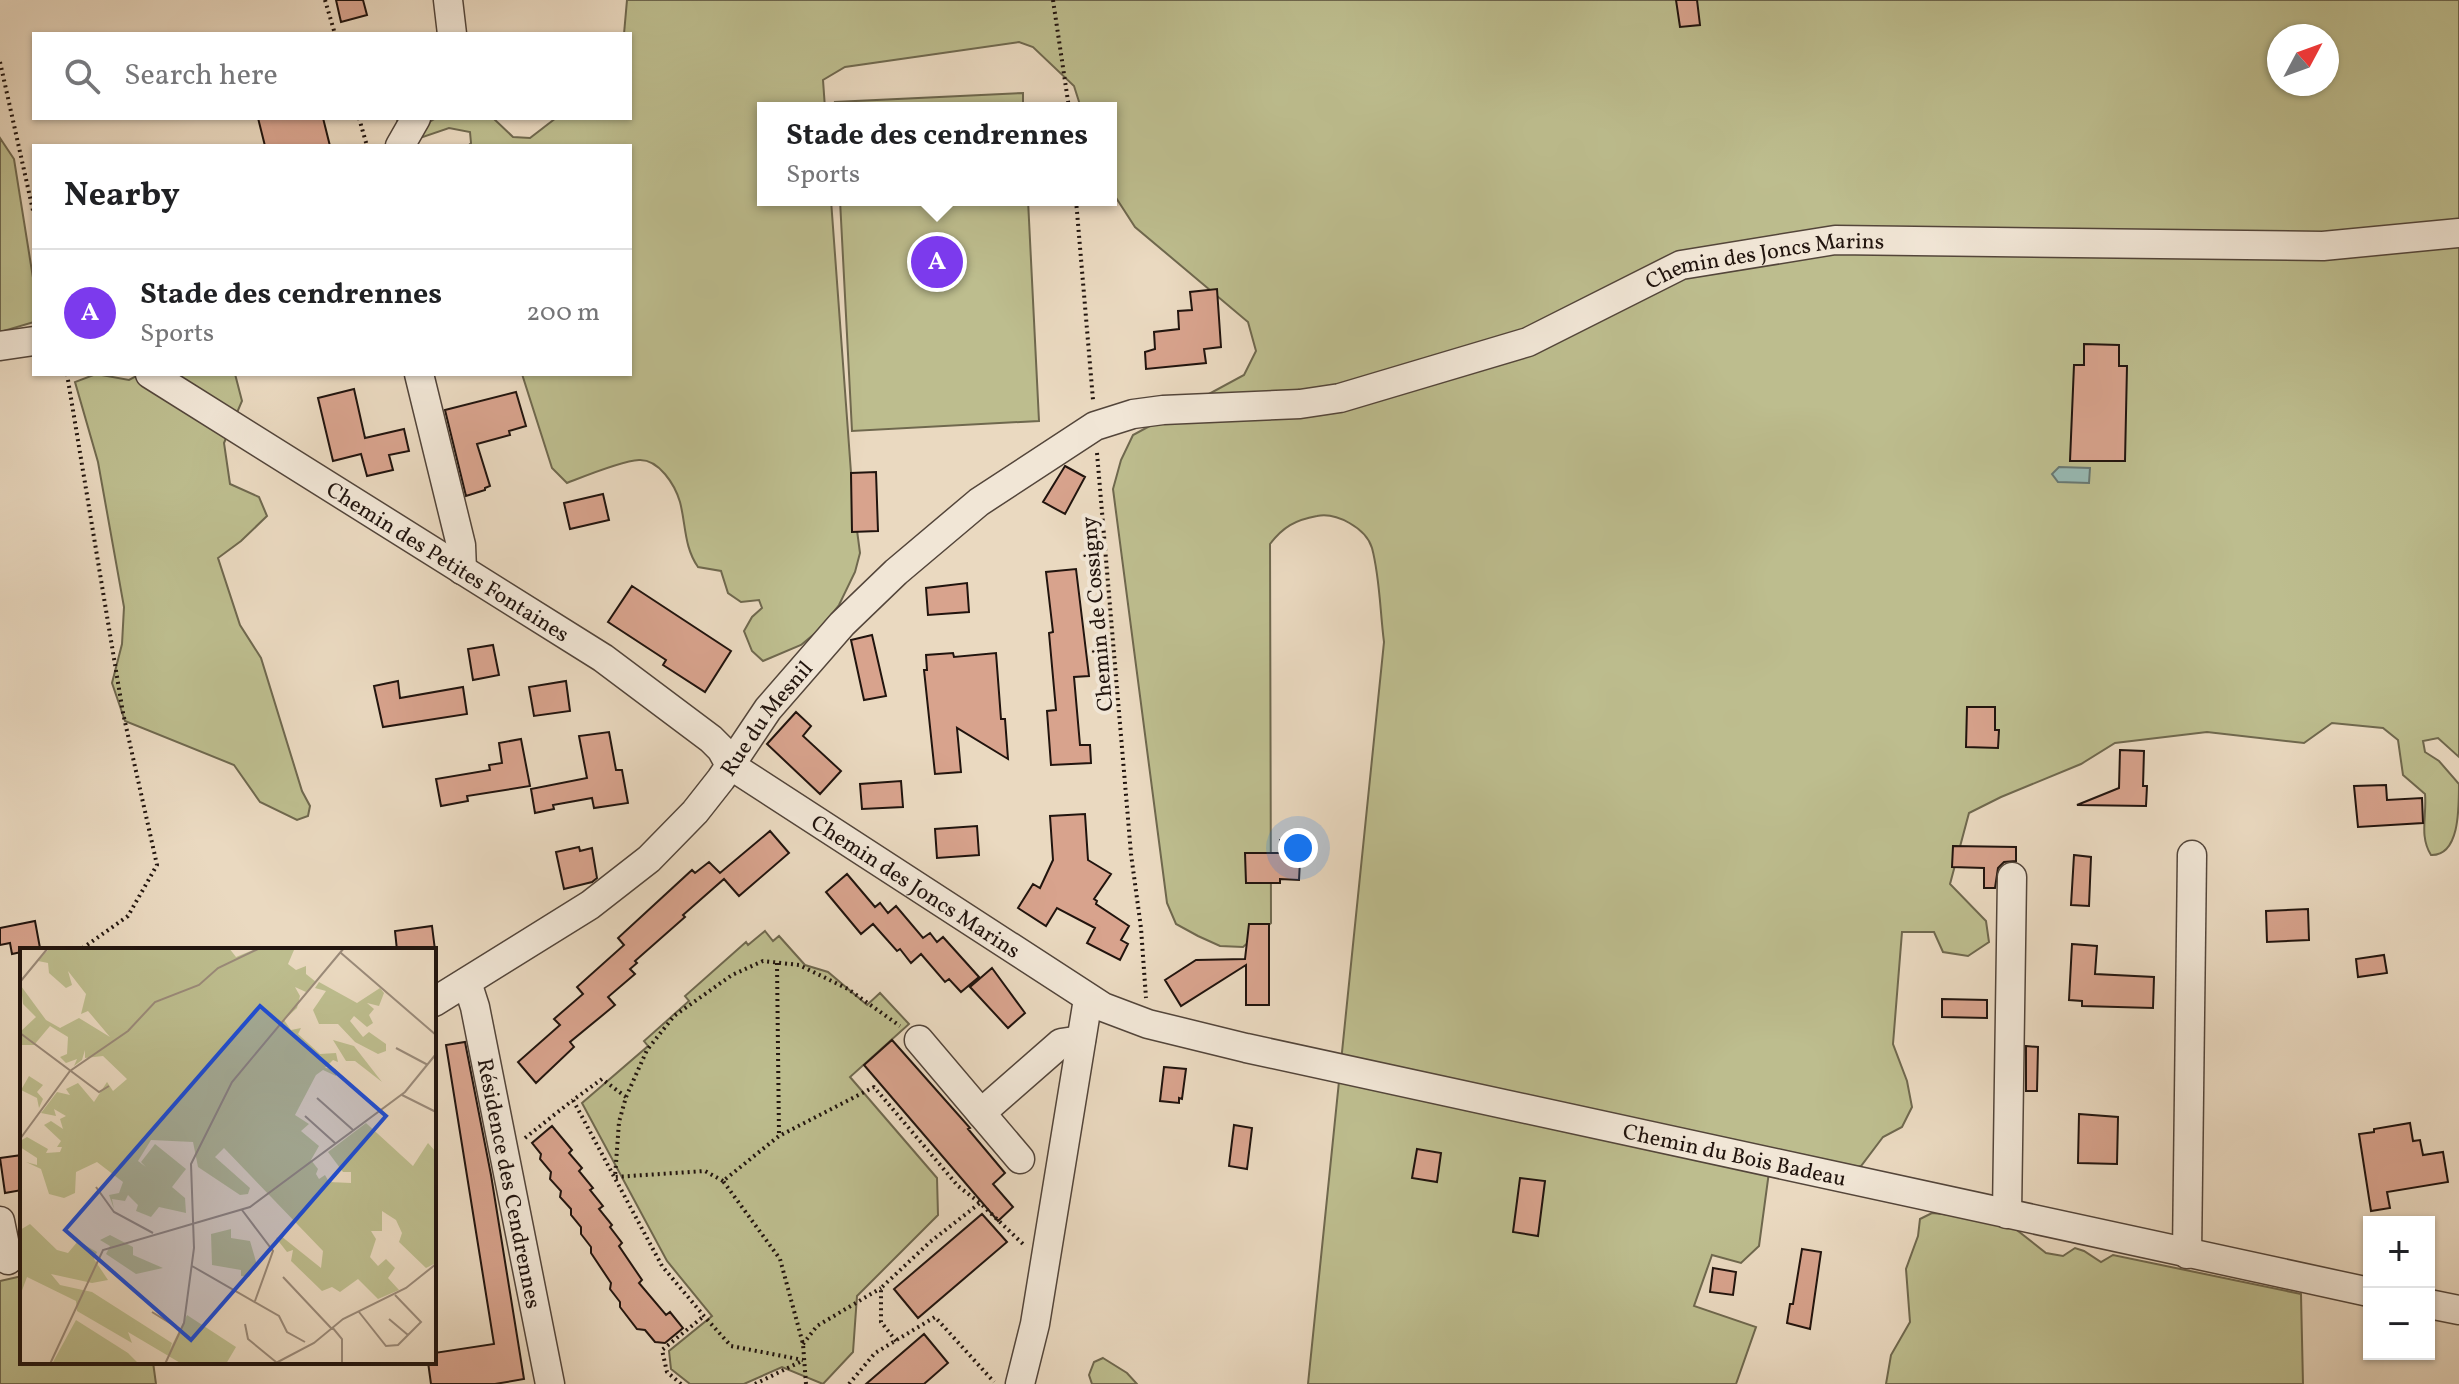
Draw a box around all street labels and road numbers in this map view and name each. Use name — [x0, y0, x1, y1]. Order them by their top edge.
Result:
street label: Chemin des Joncs Marins — [1641, 227, 1884, 298]
street label: Chemin des Petites Fontaines — [319, 475, 574, 651]
street label: Chemin de Cossigny — [1075, 515, 1122, 713]
street label: Rue du Mesnil — [714, 655, 821, 783]
street label: Chemin des Joncs Marins — [804, 808, 1025, 967]
street label: Résidence des Cendrennes — [468, 1056, 548, 1312]
street label: Chemin du Bois Badeau — [1620, 1117, 1849, 1196]

